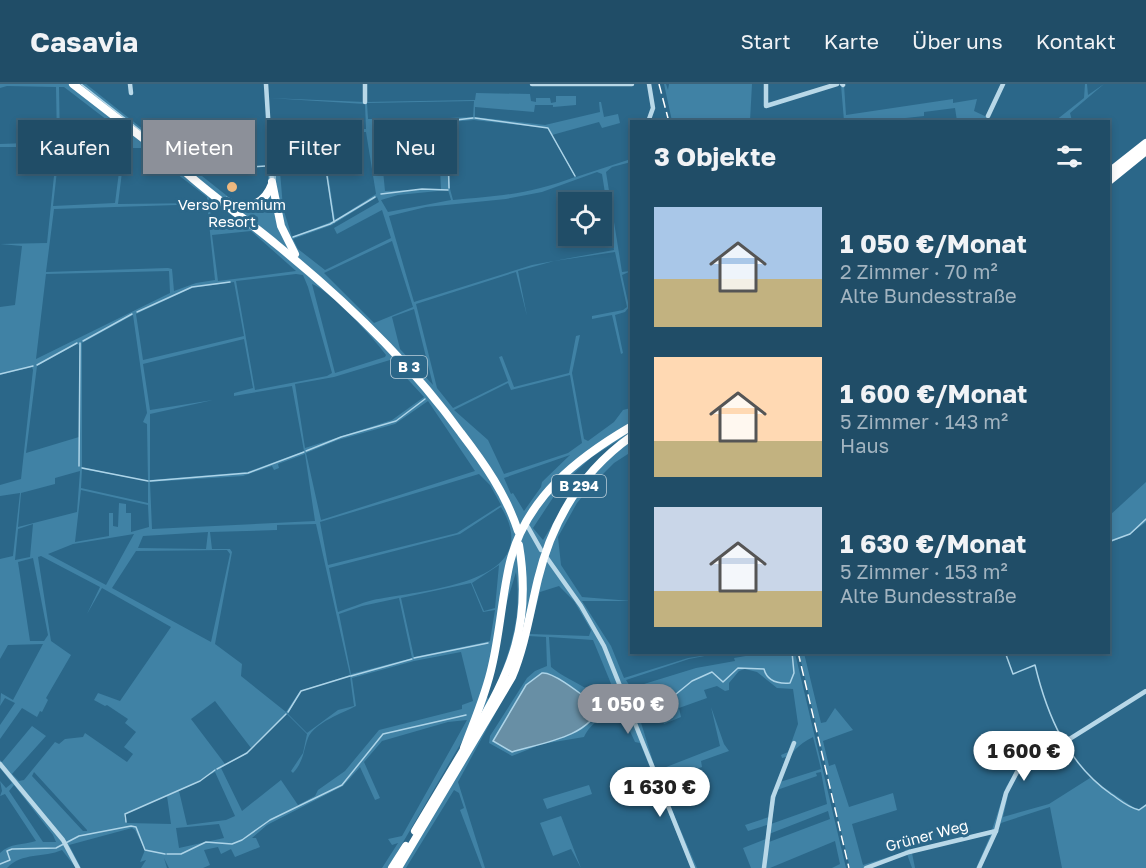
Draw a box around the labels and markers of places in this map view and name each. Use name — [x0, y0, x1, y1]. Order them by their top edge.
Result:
marker: Verso Premium Resort — [225, 180, 239, 194]
place label: Verso Premium Resort — [178, 195, 286, 230]
pin: 1 050 € — [573, 684, 683, 735]
pin: 1 600 € — [969, 731, 1079, 782]
pin: 1 630 € — [605, 767, 715, 818]

